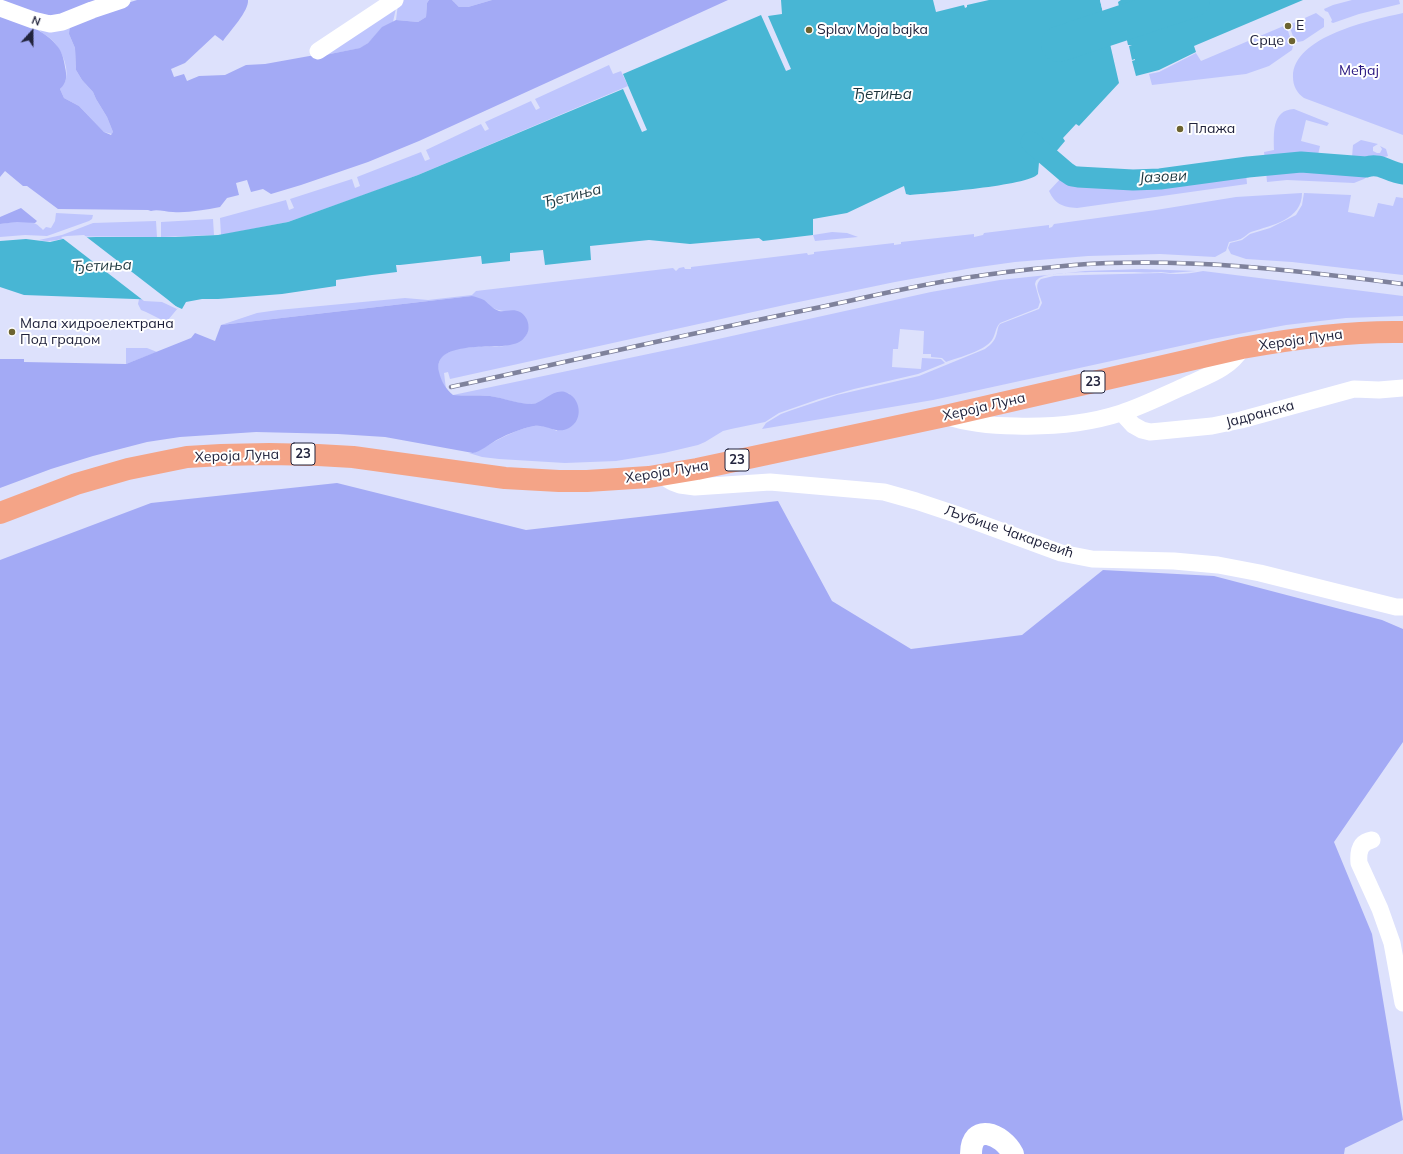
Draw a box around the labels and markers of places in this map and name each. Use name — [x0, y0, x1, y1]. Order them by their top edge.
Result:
place label: E — [1296, 18, 1304, 34]
marker: E — [1283, 21, 1293, 31]
place label: Splav Moja bajka — [817, 22, 928, 38]
marker: Splav Moja bajka — [804, 25, 814, 35]
place label: Срце — [1250, 33, 1284, 49]
marker: Срце — [1287, 36, 1297, 46]
place label: Плажа — [1188, 121, 1235, 137]
marker: Плажа — [1175, 124, 1185, 134]
place label: Мала хидроелектрана Под градом — [20, 316, 174, 348]
marker: Мала хидроелектрана Под градом — [7, 327, 17, 337]

